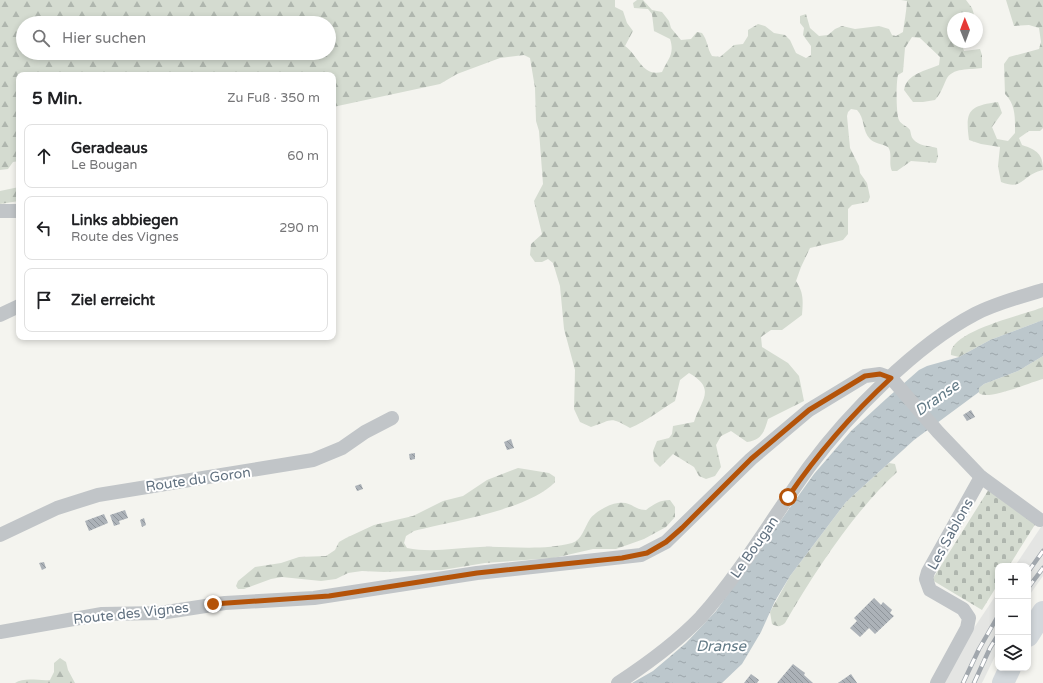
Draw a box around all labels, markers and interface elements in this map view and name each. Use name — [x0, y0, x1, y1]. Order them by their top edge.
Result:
north arrow — [947, 12, 983, 48]
search box — [16, 16, 336, 60]
icon: search — [30, 27, 52, 49]
text: Hier suchen — [62, 29, 146, 47]
text: 5 Min. — [32, 88, 82, 109]
text: Zu Fuß · 350 m — [227, 90, 320, 106]
text: Geradeaus — [71, 139, 148, 157]
icon: ahead — [33, 145, 55, 167]
text: 60 m — [287, 148, 319, 164]
text: Le Bougan — [71, 157, 137, 173]
text: Links abbiegen — [71, 211, 178, 229]
icon: left — [33, 217, 55, 239]
text: 290 m — [279, 220, 319, 236]
text: Route des Vignes — [71, 229, 179, 245]
icon: arrive — [33, 289, 55, 311]
text: Ziel erreicht — [71, 291, 155, 309]
water label: Dranse — [911, 375, 964, 420]
street label: Route du Goron — [144, 464, 252, 495]
route start — [779, 488, 797, 506]
street label: Les Sablons — [924, 495, 977, 573]
street label: Le Bougan — [727, 513, 782, 581]
map controls — [995, 563, 1031, 671]
button: + — [995, 563, 1031, 599]
route end — [204, 595, 222, 613]
street label: Route des Vignes — [72, 599, 190, 628]
button: − — [995, 599, 1031, 635]
button: layers — [995, 635, 1031, 671]
water label: Dranse — [696, 637, 748, 655]

